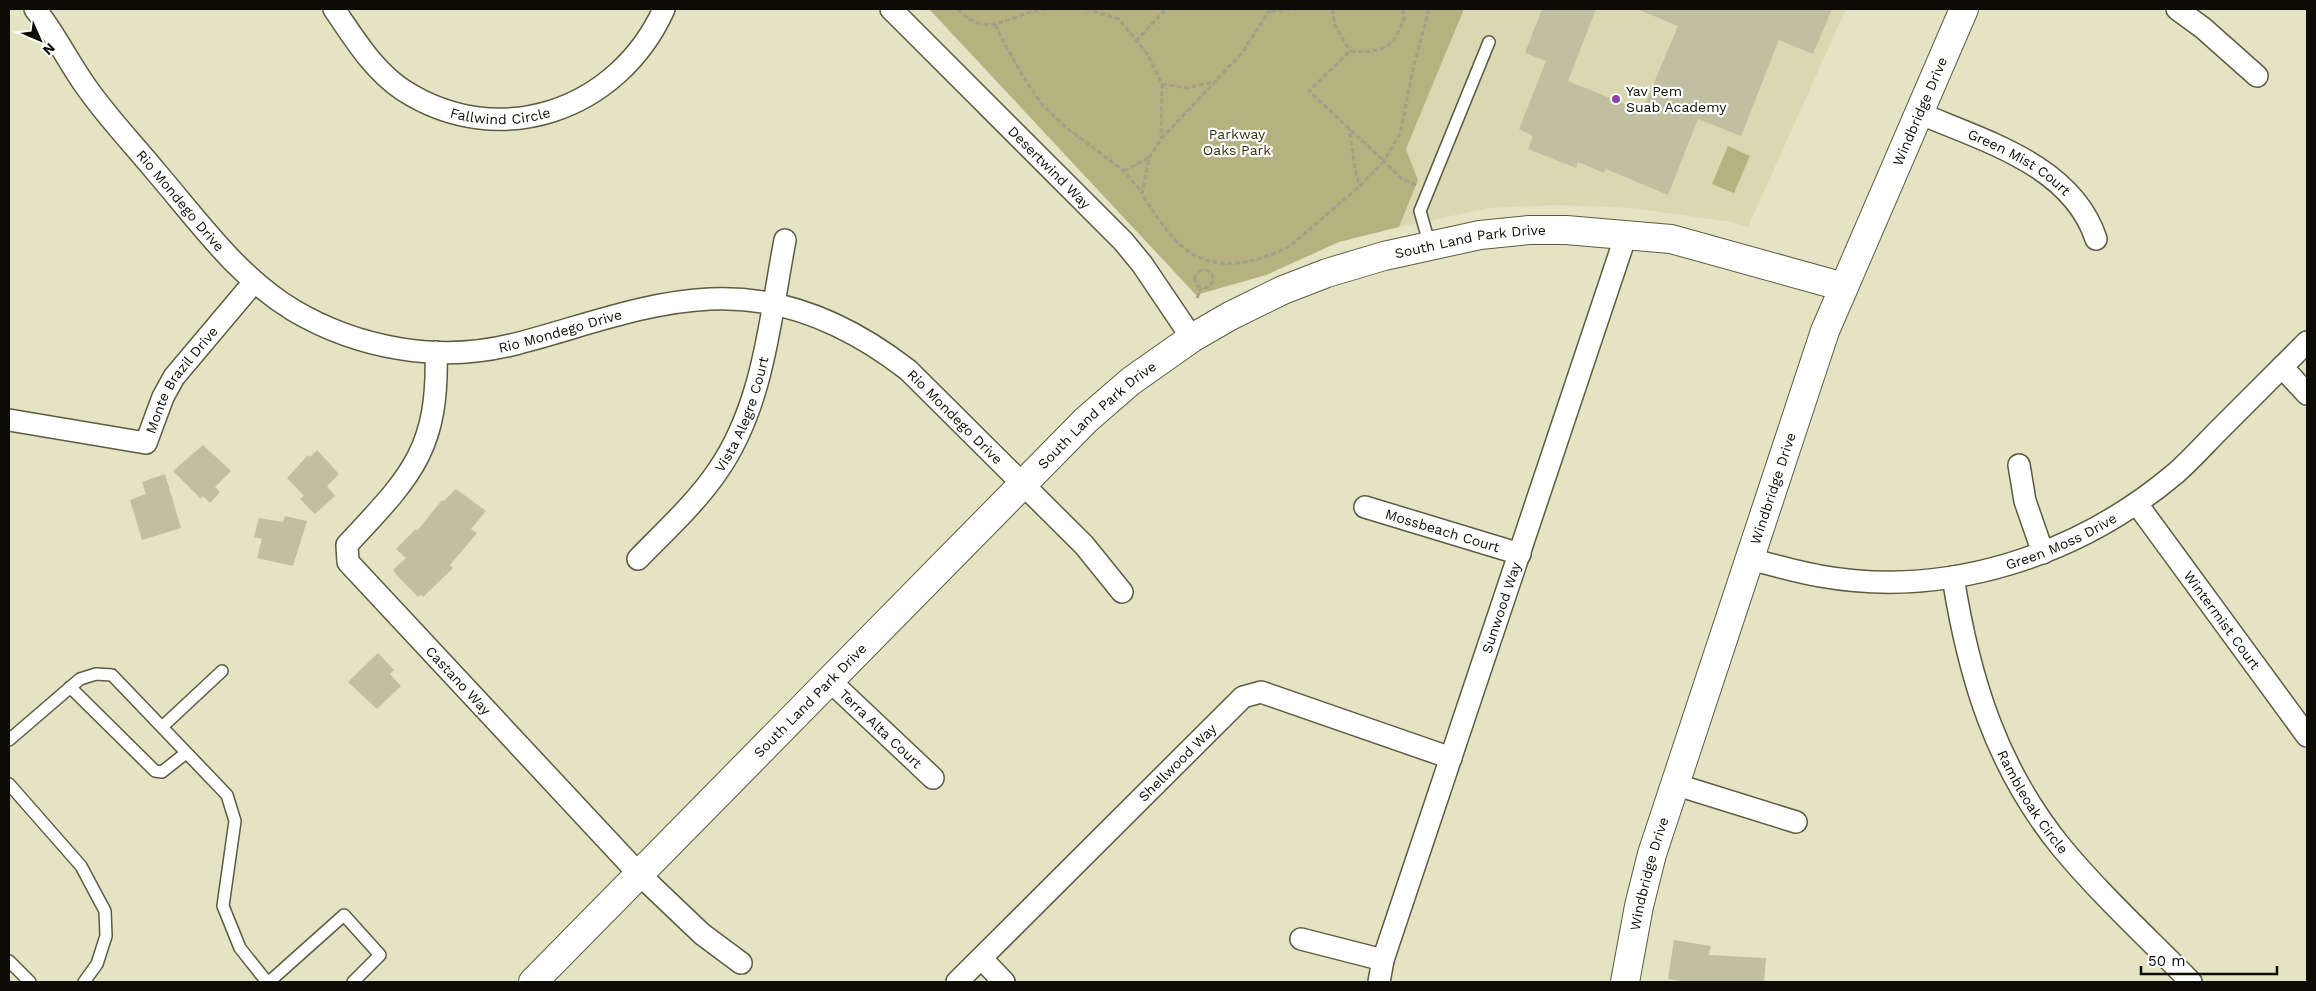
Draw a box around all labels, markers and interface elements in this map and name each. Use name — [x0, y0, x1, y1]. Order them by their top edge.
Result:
north arrow — [15, 15, 65, 65]
text: N — [40, 40, 59, 59]
street label: Windbridge Drive — [1889, 55, 1950, 168]
place label: Yav Pem Suab Academy — [1626, 83, 1727, 115]
marker: Yav Pem Suab Academy — [1610, 93, 1622, 105]
street label: Fallwind Circle — [448, 104, 552, 127]
street label: Desertwind Way — [1005, 123, 1094, 212]
park label: Parkway Oaks Park — [1203, 126, 1271, 158]
street label: Green Mist Court — [1966, 126, 2074, 199]
street label: Rio Mondego Drive — [133, 147, 228, 255]
street label: South Land Park Drive — [1393, 222, 1546, 261]
street label: Rio Mondego Drive — [497, 306, 624, 356]
street label: Monte Brazil Drive — [142, 323, 221, 436]
street label: Vista Alegre Court — [711, 355, 772, 475]
street label: South Land Park Drive — [1035, 358, 1159, 472]
street label: Rio Mondego Drive — [904, 366, 1006, 467]
street label: Windbridge Drive — [1747, 430, 1799, 546]
street label: Mossbeach Court — [1383, 506, 1502, 555]
street label: Green Moss Drive — [2004, 510, 2119, 573]
street label: Sunwood Way — [1478, 559, 1524, 655]
street label: Wintermist Court — [2181, 568, 2264, 673]
street label: South Land Park Drive — [751, 640, 870, 761]
street label: Castano Way — [423, 643, 495, 719]
street label: Terra Alta Court — [836, 686, 925, 771]
street label: Shellwood Way — [1135, 720, 1220, 805]
street label: Rambleoak Circle — [1994, 748, 2071, 857]
street label: Windbridge Drive — [1627, 815, 1672, 932]
scale bar — [2141, 944, 2277, 976]
text: 50 m — [2148, 952, 2185, 970]

